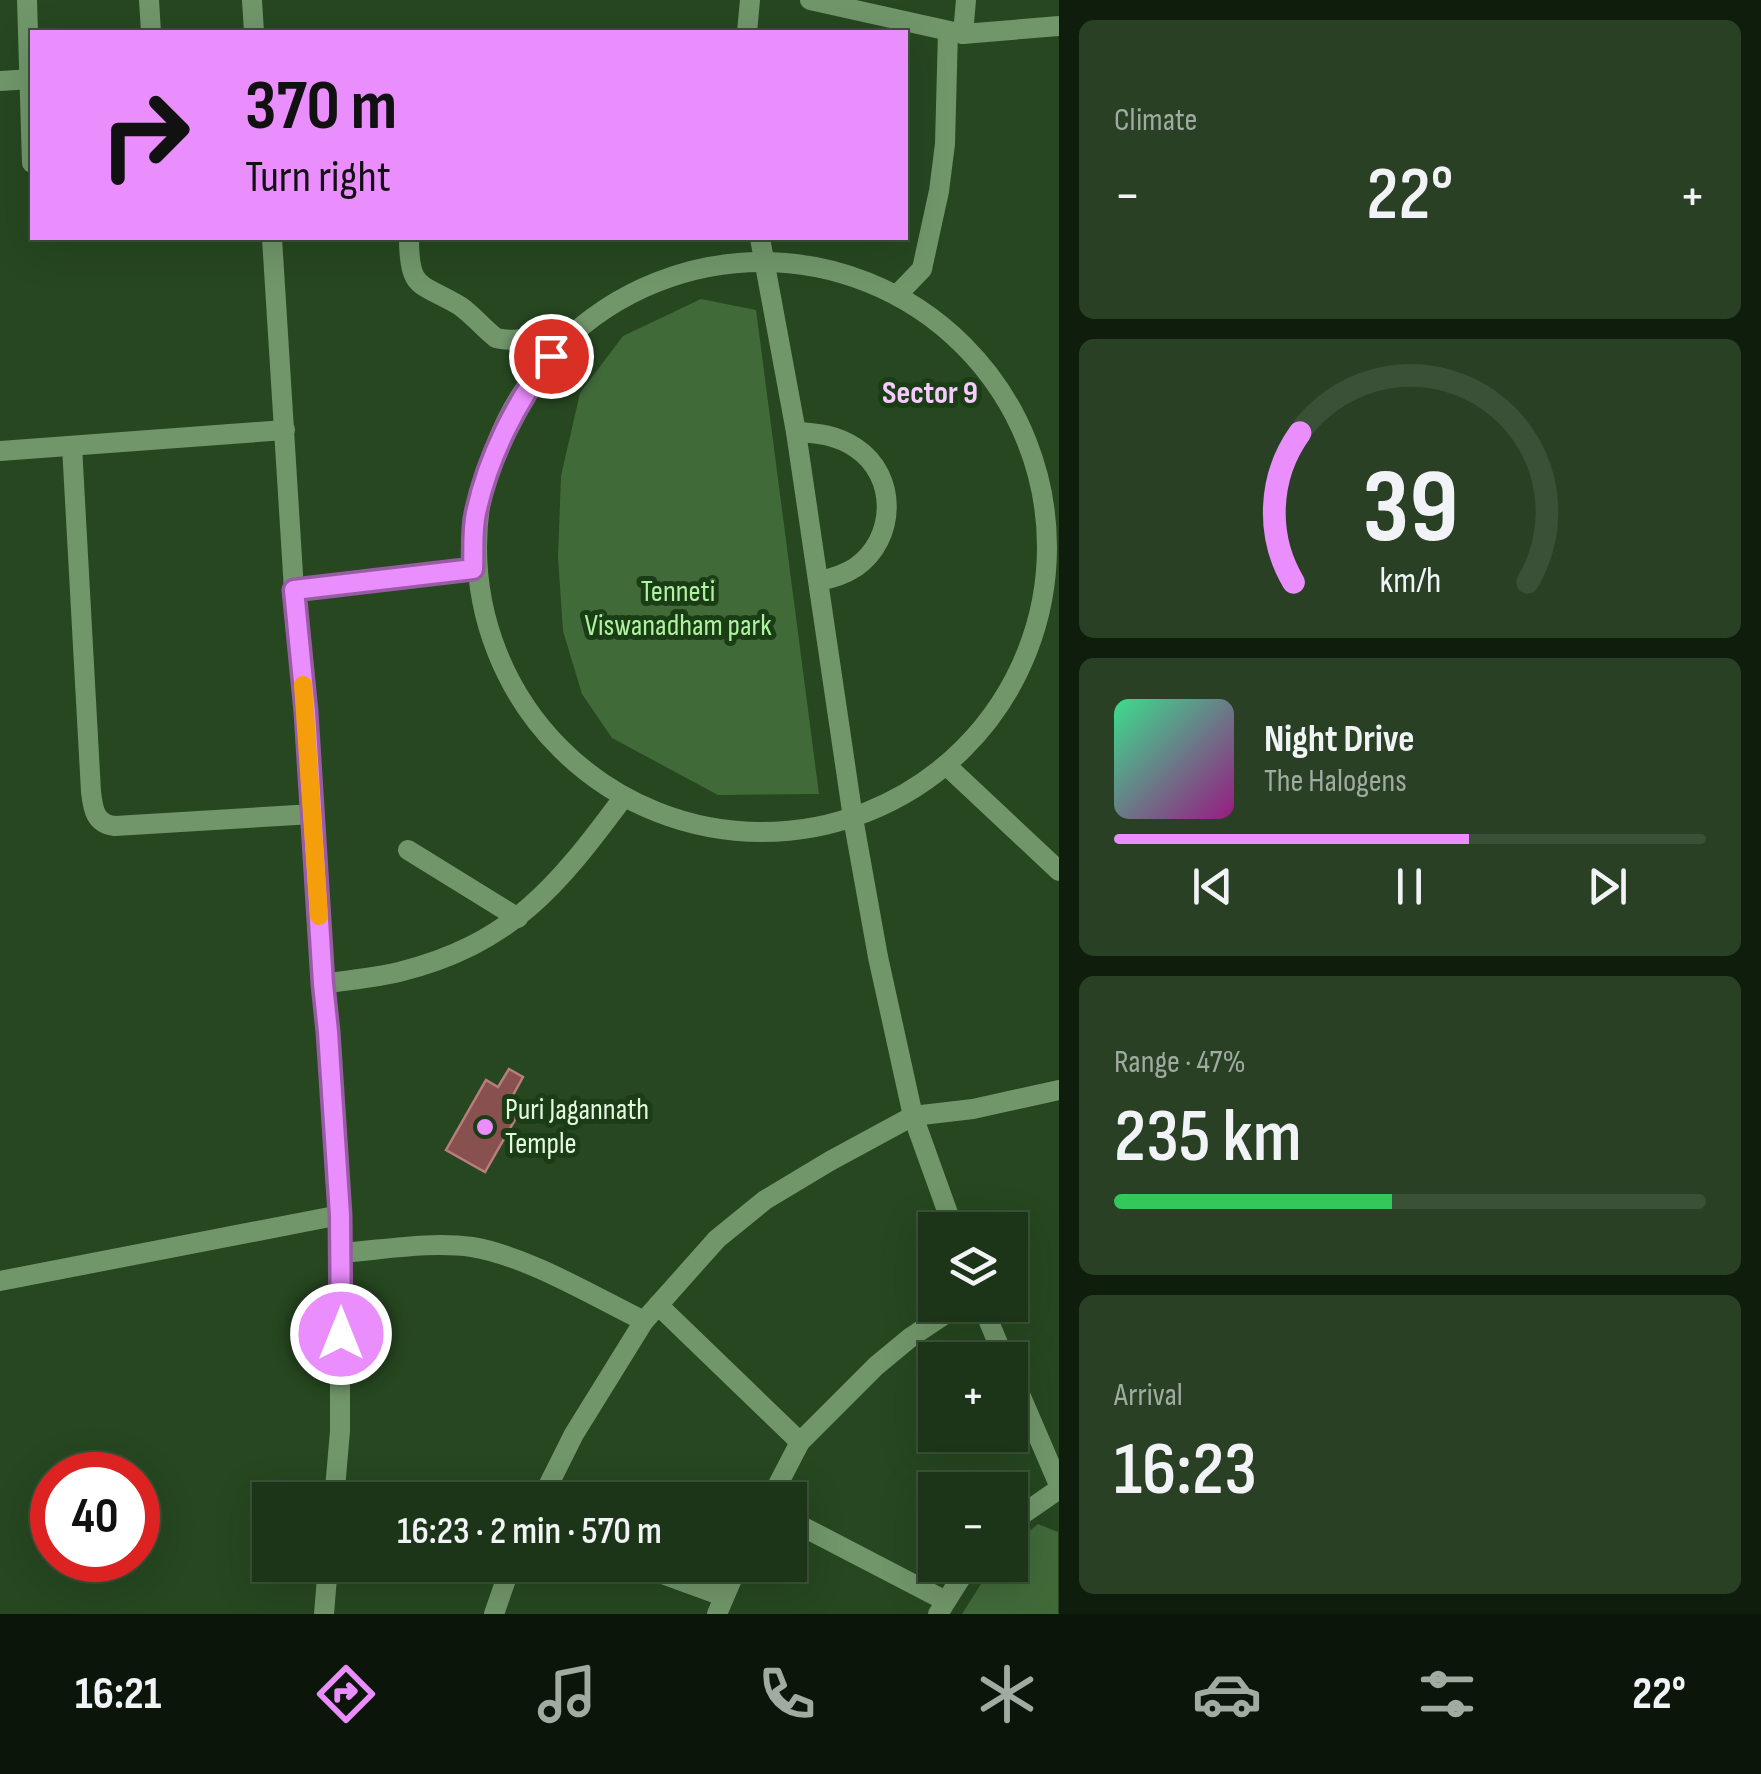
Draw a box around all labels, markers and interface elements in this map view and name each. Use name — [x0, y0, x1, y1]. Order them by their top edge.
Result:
text: 370 m — [245, 65, 397, 149]
icon: right — [80, 70, 210, 200]
text: Climate — [1114, 101, 1197, 140]
text: Turn right — [245, 150, 391, 205]
text: 22° — [1366, 150, 1454, 241]
text: − — [1114, 163, 1141, 230]
text: + — [1679, 163, 1706, 230]
pin — [509, 314, 594, 399]
icon: arrive — [524, 329, 579, 384]
district label: Sector 9 — [882, 374, 978, 413]
text: 39 — [1362, 446, 1458, 571]
text: km/h — [1379, 560, 1441, 603]
park label: Tenneti Viswanadham park — [584, 574, 772, 644]
text: Night Drive — [1264, 717, 1415, 762]
text: The Halogens — [1264, 762, 1407, 801]
icon: previous — [1185, 859, 1240, 914]
icon: pause — [1382, 859, 1437, 914]
icon: next — [1580, 859, 1635, 914]
text: Range · 47% — [1114, 1043, 1246, 1082]
place label: Puri Jagannath Temple — [505, 1092, 649, 1162]
text: 235 km — [1114, 1092, 1302, 1183]
marker: Puri Jagannath Temple — [474, 1116, 496, 1138]
map controls — [918, 1212, 1028, 1582]
button: layers — [918, 1212, 1028, 1322]
position arrow — [289, 1282, 393, 1386]
button: + — [918, 1342, 1028, 1452]
text: Arrival — [1114, 1376, 1183, 1415]
text: 16:23 — [1114, 1425, 1257, 1516]
speed limit sign: 40 — [30, 1452, 160, 1582]
button: − — [918, 1472, 1028, 1582]
text: 16:23 · 2 min · 570 m — [397, 1509, 662, 1554]
icon: directions — [311, 1659, 381, 1729]
icon: music — [532, 1659, 602, 1729]
icon: phone — [752, 1659, 822, 1729]
icon: climate — [972, 1659, 1042, 1729]
icon: car — [1192, 1659, 1262, 1729]
icon: filters — [1412, 1659, 1482, 1729]
text: 16:21 — [75, 1667, 161, 1722]
text: 22° — [1632, 1667, 1686, 1722]

